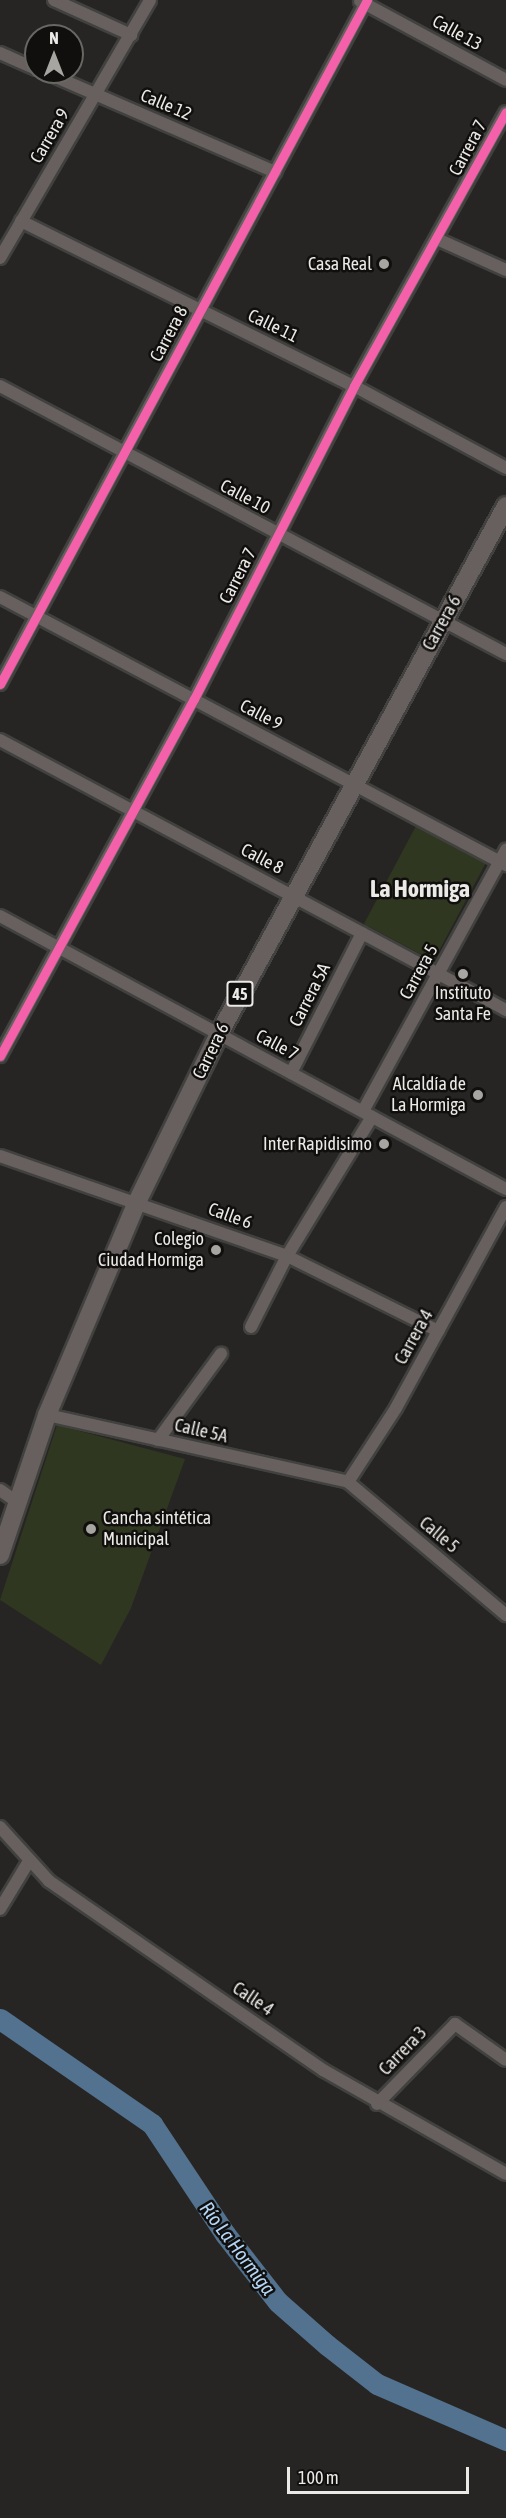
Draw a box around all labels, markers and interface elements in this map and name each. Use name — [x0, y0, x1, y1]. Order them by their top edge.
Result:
street label: Calle 13 — [428, 11, 486, 55]
north arrow — [24, 24, 84, 84]
text: N — [49, 29, 59, 47]
street label: Calle 12 — [137, 85, 195, 125]
street label: Carrera 9 — [26, 105, 74, 167]
street label: Carrera 7 — [444, 117, 492, 179]
place label: Casa Real — [308, 253, 372, 275]
marker: Casa Real — [377, 257, 391, 271]
street label: Carrera 8 — [145, 303, 193, 365]
street label: Calle 11 — [244, 305, 302, 347]
street label: Calle 10 — [216, 475, 274, 519]
street label: Carrera 7 — [215, 545, 261, 607]
street label: Carrera 6 — [418, 592, 466, 654]
street label: Calle 9 — [236, 695, 286, 735]
street label: Calle 8 — [237, 839, 287, 879]
district label: La Hormiga — [370, 875, 470, 903]
street label: Carrera 5 — [395, 941, 443, 1003]
street label: Carrera 5A — [285, 960, 335, 1030]
marker: Instituto Santa Fe — [456, 967, 470, 981]
road number: 45 — [225, 981, 255, 1007]
place label: Instituto Santa Fe — [435, 983, 491, 1026]
street label: Carrera 6 — [188, 1020, 234, 1082]
street label: Calle 7 — [252, 1025, 302, 1065]
place label: Alcaldía de La Hormiga — [391, 1074, 466, 1116]
marker: Alcaldía de La Hormiga — [471, 1088, 485, 1102]
place label: Inter Rapidisimo — [263, 1133, 372, 1155]
marker: Inter Rapidisimo — [377, 1137, 391, 1151]
street label: Calle 6 — [205, 1198, 255, 1234]
place label: Colegio Ciudad Hormiga — [98, 1229, 204, 1272]
marker: Colegio Ciudad Hormiga — [209, 1243, 223, 1257]
street label: Carrera 4 — [390, 1306, 438, 1368]
street label: Calle 5A — [172, 1414, 230, 1448]
place label: Cancha sintética Municipal — [103, 1508, 211, 1550]
street label: Calle 5 — [415, 1512, 463, 1558]
marker: Cancha sintética Municipal — [84, 1522, 98, 1536]
street label: Calle 4 — [228, 1977, 278, 2021]
street label: Carrera 3 — [375, 2022, 431, 2080]
water label: Río La Hormiga — [195, 2197, 281, 2299]
scale bar — [290, 2455, 472, 2493]
text: 100 m — [298, 2467, 339, 2488]

